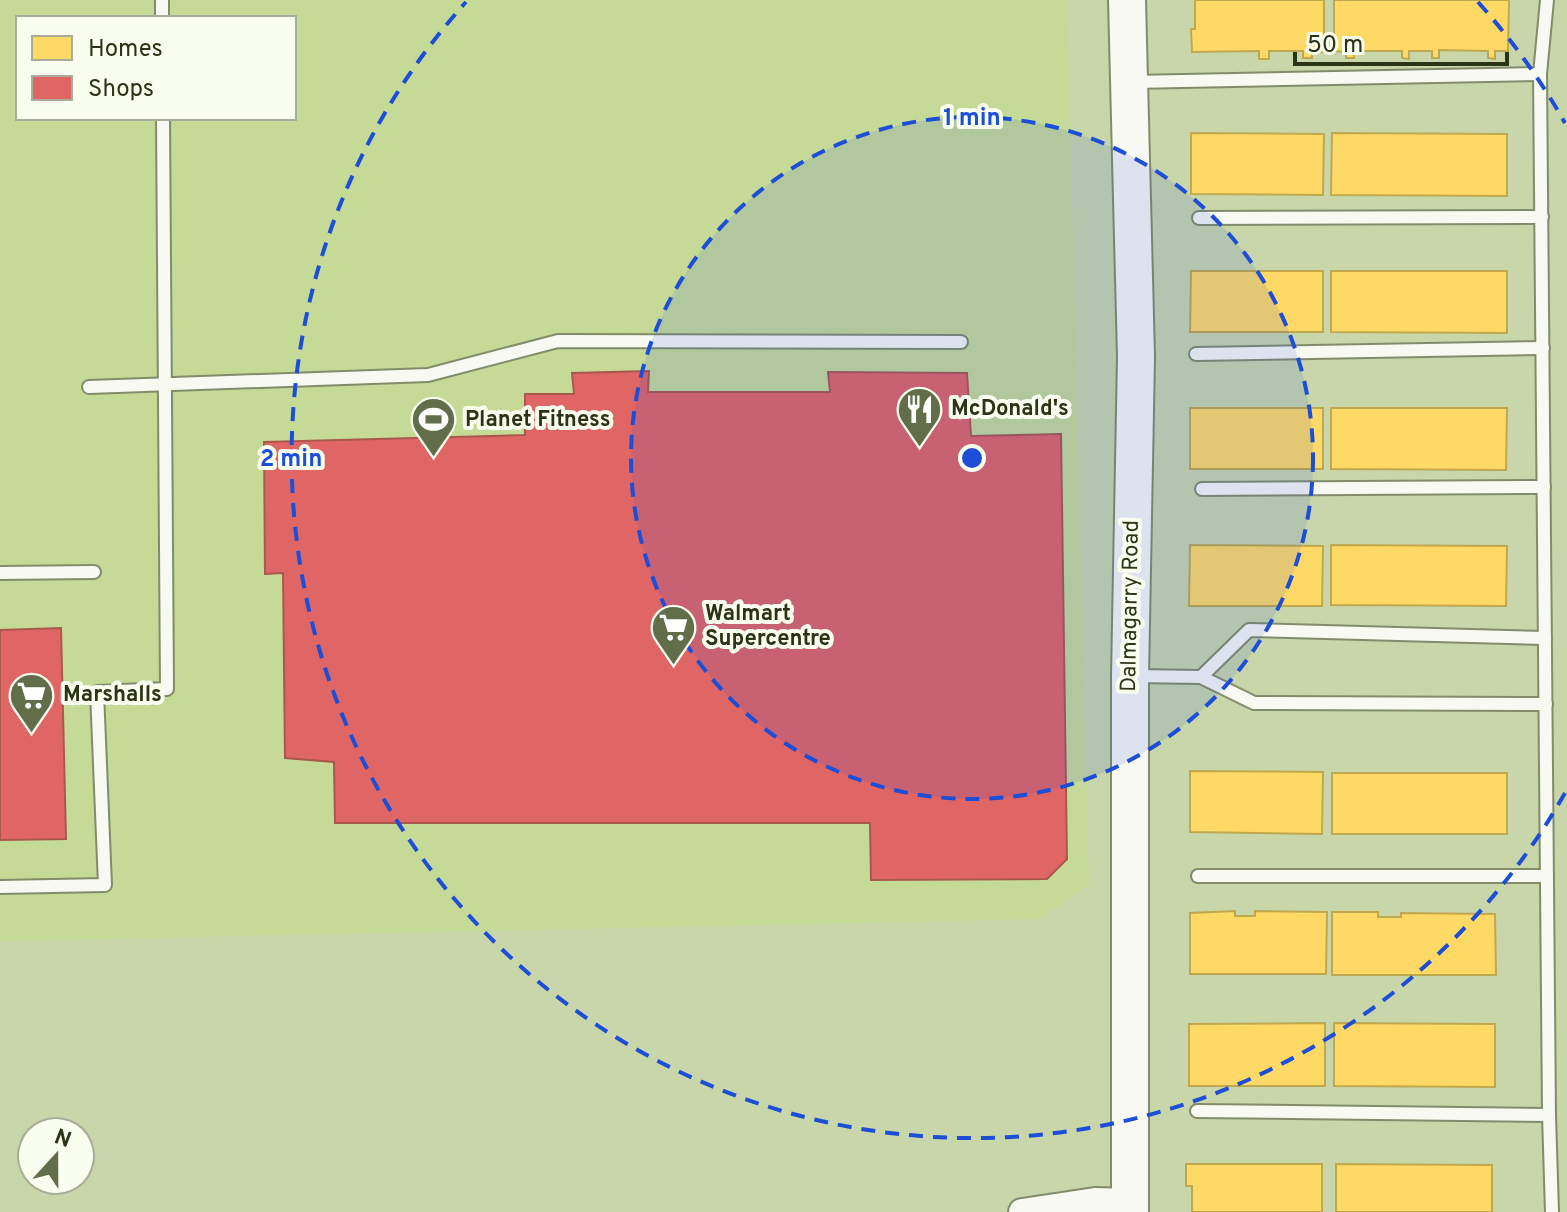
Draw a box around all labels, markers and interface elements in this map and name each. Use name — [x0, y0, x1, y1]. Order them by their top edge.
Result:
legend — [16, 16, 296, 120]
scale bar — [1295, 16, 1507, 66]
text: 50 m — [1307, 31, 1363, 61]
text: Homes — [88, 35, 163, 65]
text: Shops — [88, 75, 154, 105]
text: 1 min — [943, 104, 1001, 134]
restaurant icon: McDonald's — [896, 385, 944, 448]
sports icon: Planet Fitness — [410, 396, 458, 459]
place label: McDonald's — [951, 396, 1069, 423]
place label: Planet Fitness — [465, 407, 611, 434]
centre of rings — [958, 444, 986, 472]
text: 2 min — [260, 445, 322, 475]
street label: Dalmagarry Road — [1116, 520, 1146, 692]
place label: Walmart Supercentre — [705, 601, 831, 653]
supermarket icon: Walmart Supercentre — [650, 603, 698, 666]
supermarket icon: Marshalls — [8, 671, 56, 734]
place label: Marshalls — [63, 682, 162, 709]
north arrow — [16, 1116, 96, 1196]
text: N — [50, 1124, 74, 1155]

